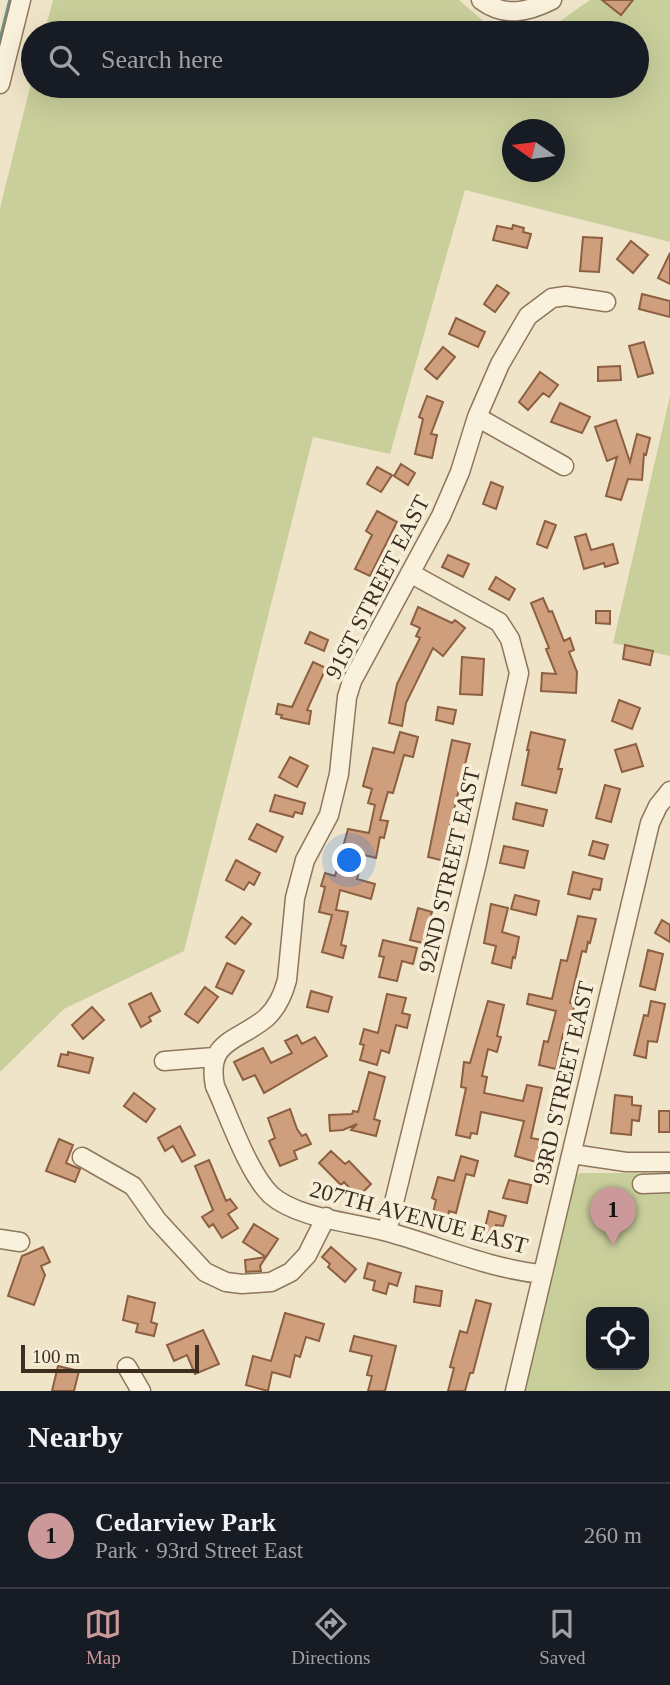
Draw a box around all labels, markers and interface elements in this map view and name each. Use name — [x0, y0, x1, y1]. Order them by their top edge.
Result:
search box — [21, 21, 649, 98]
icon: search — [45, 41, 83, 79]
text: Search here — [101, 45, 223, 74]
north arrow — [502, 119, 565, 182]
street label: 91ST STREET EAST — [320, 491, 435, 683]
street label: 92ND STREET EAST — [414, 765, 485, 975]
your location — [332, 843, 366, 877]
street label: 93RD STREET EAST — [528, 979, 599, 1187]
street label: 207TH AVENUE EAST — [307, 1176, 531, 1259]
pin: 1 — [590, 1187, 636, 1245]
map controls — [586, 1307, 649, 1370]
button: locate — [586, 1307, 649, 1370]
scale bar — [21, 1342, 200, 1374]
text: 100 m — [32, 1346, 80, 1367]
text: Nearby — [28, 1420, 123, 1453]
text: Cedarview Park — [95, 1508, 276, 1537]
text: 1 — [45, 1523, 57, 1548]
text: 260 m — [584, 1523, 642, 1548]
text: Park · 93rd Street East — [95, 1538, 303, 1563]
tab: Map — [84, 1605, 122, 1669]
tab: Directions — [291, 1605, 370, 1669]
tab: Saved — [539, 1605, 586, 1669]

